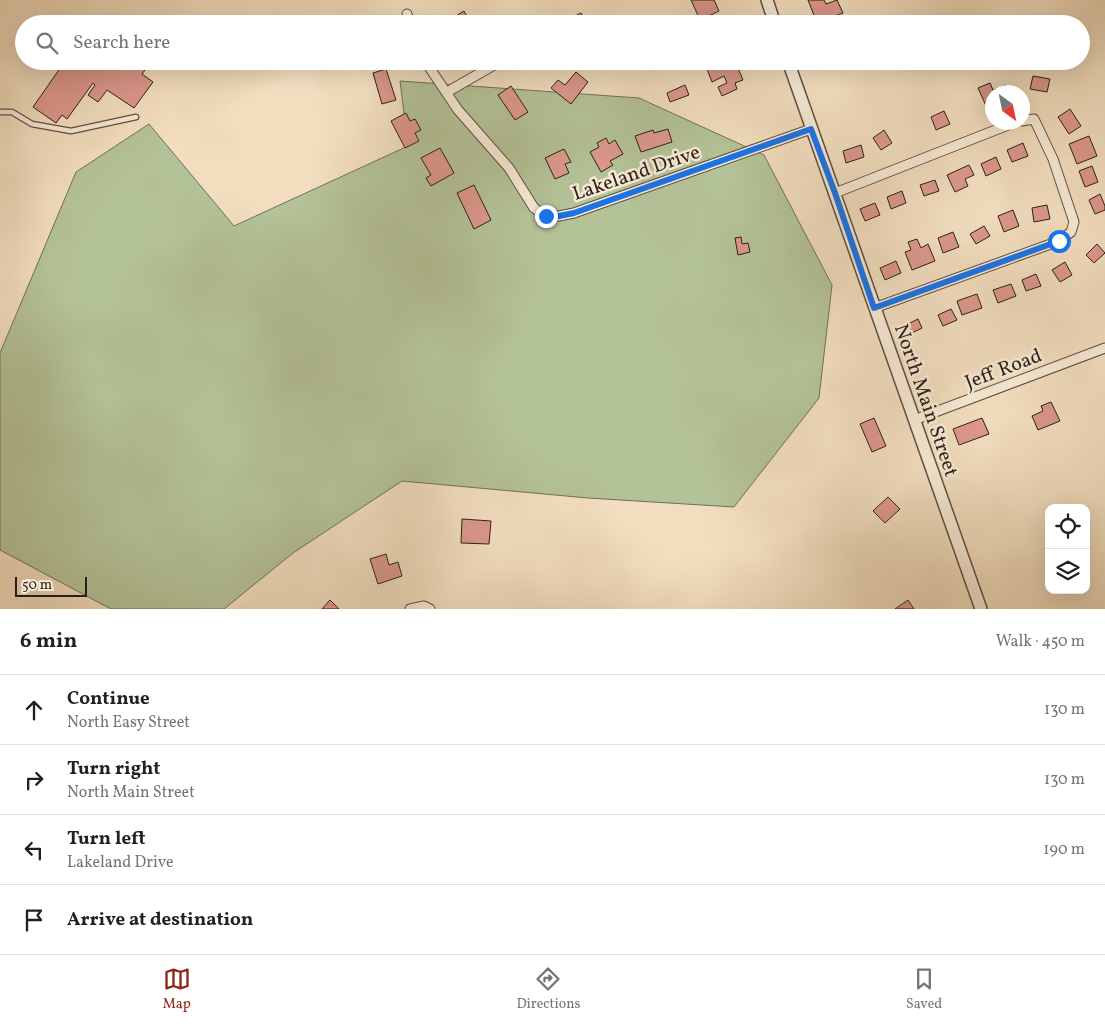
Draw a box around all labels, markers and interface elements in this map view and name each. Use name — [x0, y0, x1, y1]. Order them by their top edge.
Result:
search box — [15, 15, 1090, 70]
icon: search — [33, 29, 61, 57]
text: Search here — [73, 30, 170, 56]
north arrow — [985, 85, 1030, 130]
street label: Lakeland Drive — [569, 139, 704, 209]
route end — [535, 205, 558, 228]
route start — [1048, 230, 1071, 253]
street label: North Main Street — [886, 321, 964, 481]
street label: Jeff Road — [961, 342, 1046, 397]
map controls — [1045, 504, 1090, 594]
button: locate — [1045, 504, 1090, 549]
button: layers — [1045, 549, 1090, 594]
scale bar — [15, 574, 88, 597]
text: 50 m — [22, 576, 52, 595]
text: 6 min — [20, 627, 77, 656]
text: Walk · 450 m — [996, 631, 1085, 653]
text: Continue — [67, 686, 150, 712]
icon: ahead — [20, 696, 48, 724]
text: 130 m — [1044, 699, 1085, 721]
text: North Easy Street — [67, 712, 190, 734]
text: Turn right — [67, 756, 160, 782]
icon: right — [20, 766, 48, 794]
text: 130 m — [1044, 769, 1085, 791]
text: North Main Street — [67, 782, 195, 804]
text: Turn left — [67, 826, 146, 852]
icon: left — [20, 836, 48, 864]
text: 190 m — [1043, 839, 1085, 861]
text: Lakeland Drive — [67, 852, 174, 874]
icon: arrive — [20, 906, 48, 934]
text: Arrive at destination — [67, 907, 253, 933]
tab: Map — [163, 965, 191, 1014]
tab: Directions — [516, 965, 581, 1014]
tab: Saved — [906, 965, 942, 1014]

